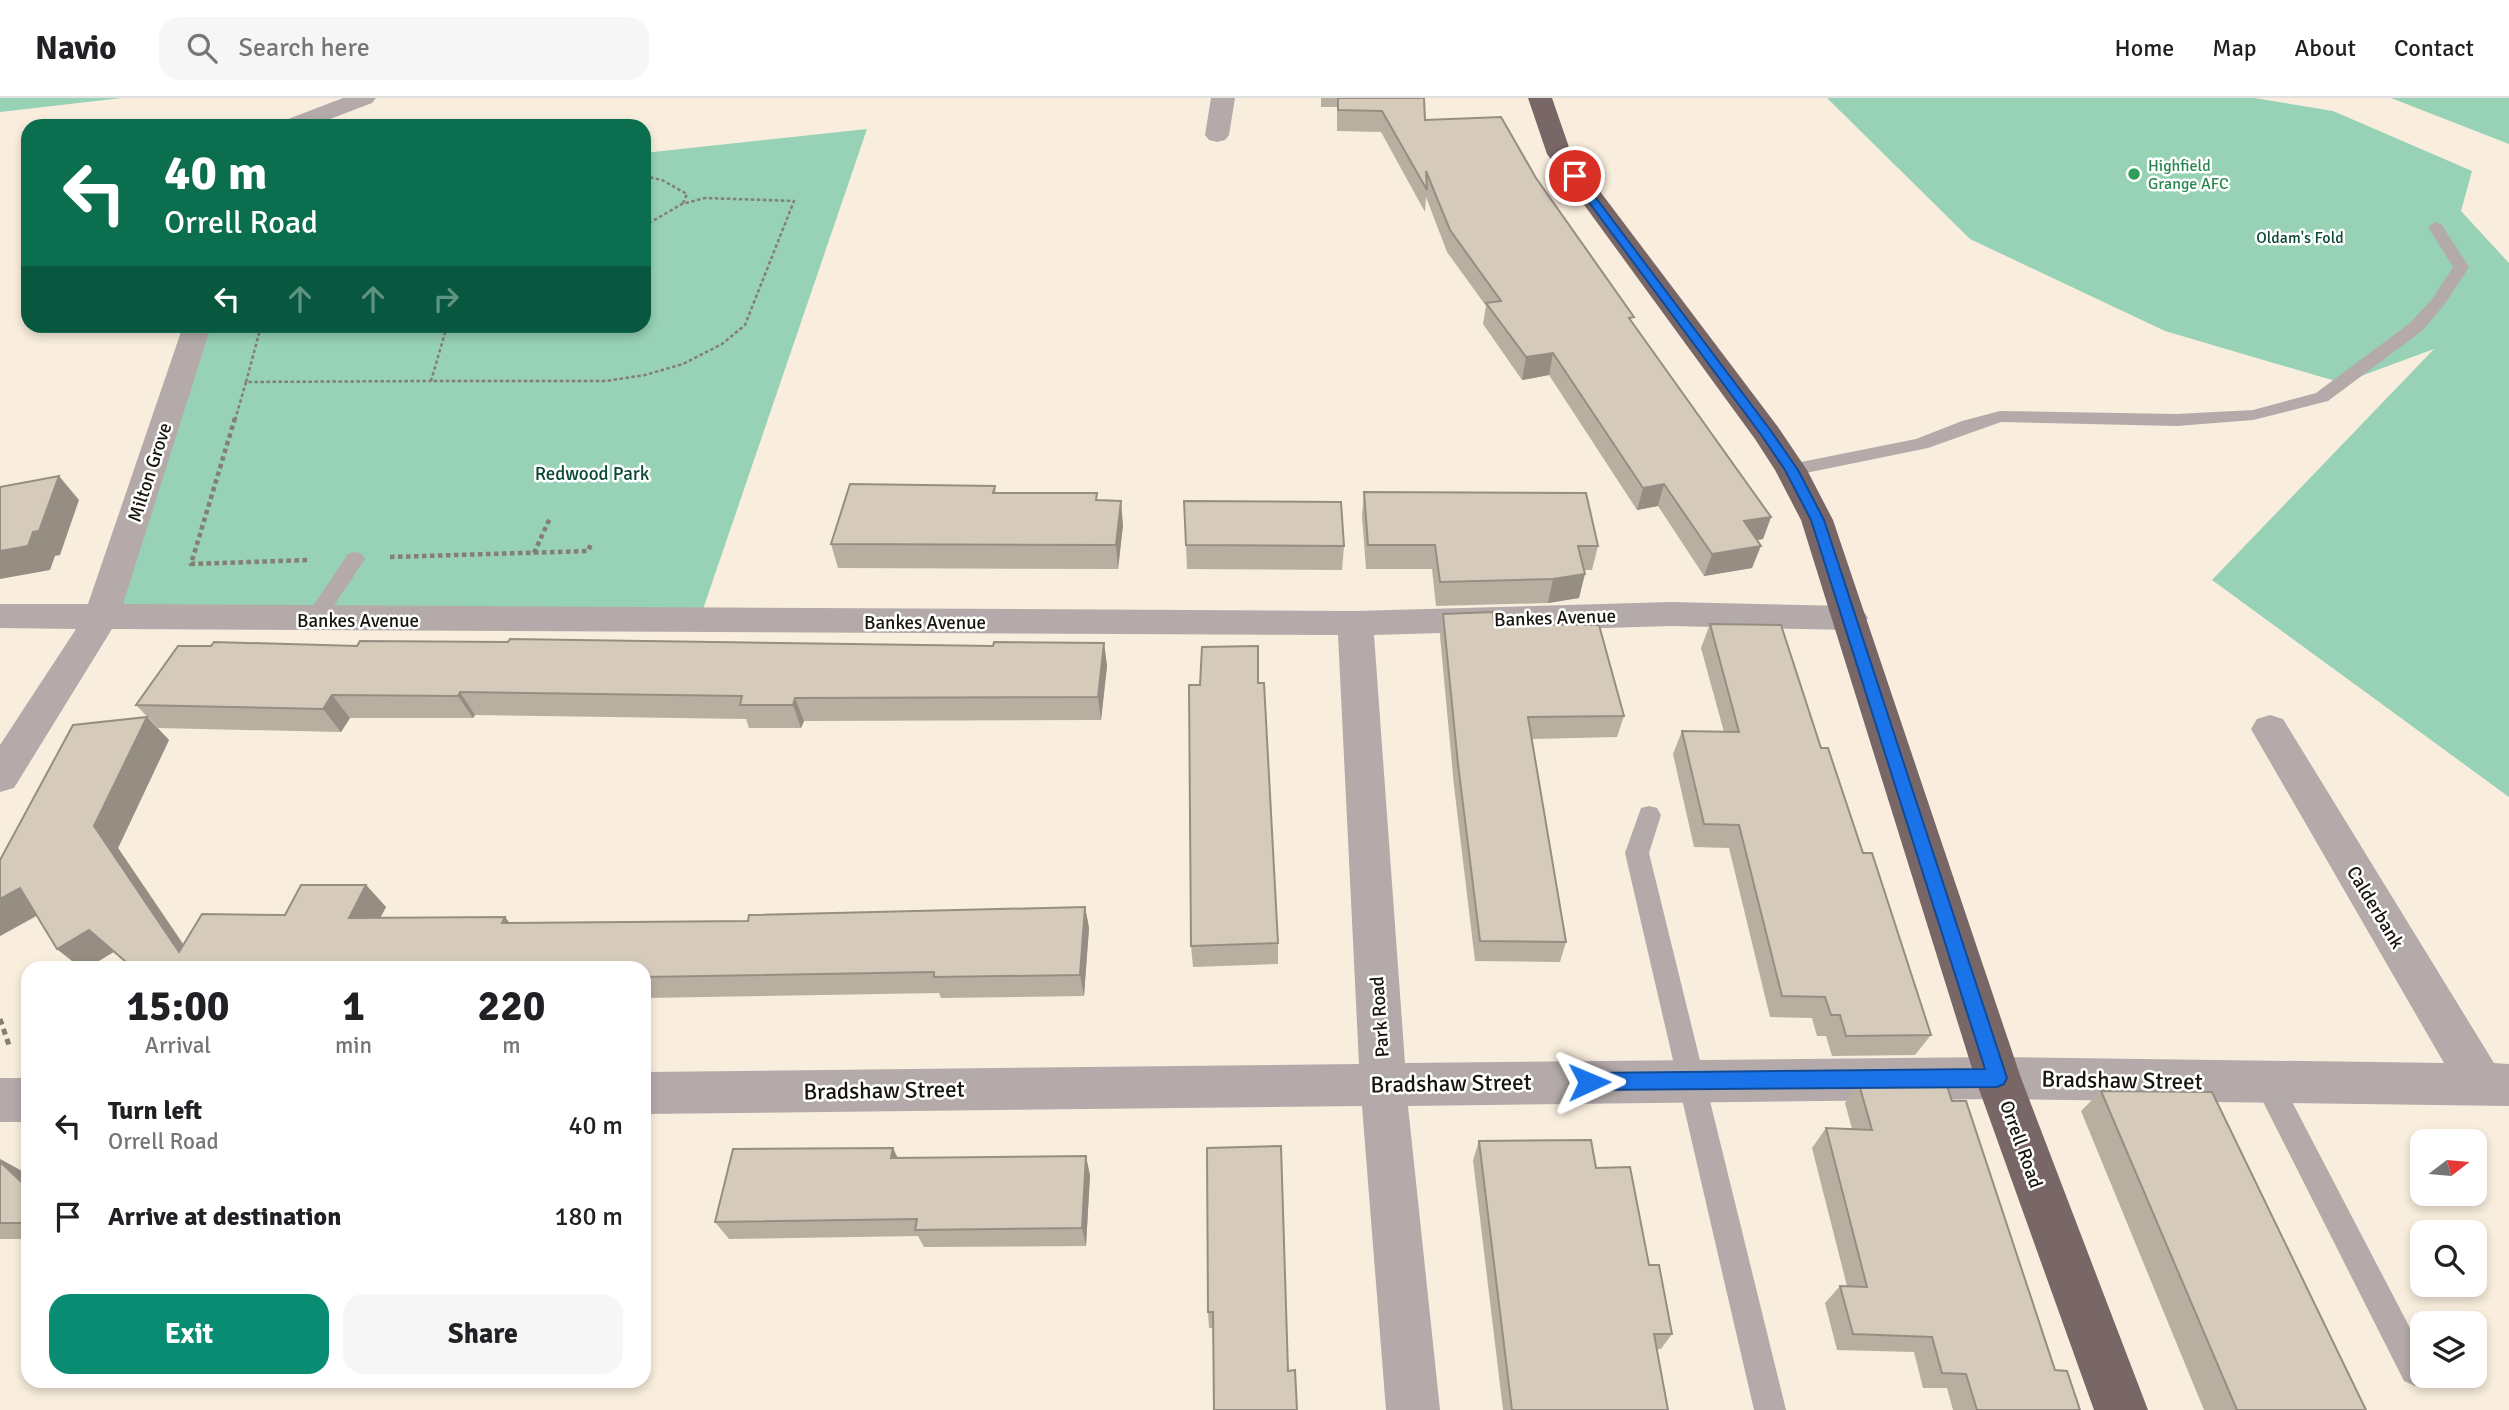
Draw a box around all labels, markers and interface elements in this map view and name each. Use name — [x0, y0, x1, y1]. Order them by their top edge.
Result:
search box — [159, 17, 649, 80]
text: Navio — [35, 28, 117, 69]
icon: search — [183, 29, 221, 67]
text: Search here — [239, 32, 370, 64]
text: Home — [2114, 33, 2174, 63]
text: Map — [2212, 33, 2257, 63]
text: About — [2295, 33, 2356, 63]
text: Contact — [2394, 33, 2474, 63]
text: 40 m — [164, 143, 267, 203]
pin — [1545, 146, 1605, 206]
icon: left — [49, 147, 140, 238]
place label: Highfield Grange AFC — [2148, 156, 2229, 194]
icon: arrive — [1556, 157, 1594, 195]
marker: Highfield Grange AFC — [2126, 166, 2142, 182]
text: Orrell Road — [164, 203, 318, 242]
park label: Oldam's Fold — [2256, 228, 2344, 248]
icon: left — [208, 280, 246, 318]
icon: ahead — [281, 280, 319, 318]
icon: ahead — [354, 280, 392, 318]
icon: right — [427, 280, 465, 318]
street label: Milton Grove — [123, 420, 177, 525]
park label: Redwood Park — [535, 462, 650, 486]
street label: Bankes Avenue — [1494, 604, 1616, 632]
street label: Bankes Avenue — [297, 609, 419, 633]
street label: Bankes Avenue — [864, 611, 986, 635]
street label: Calderbank — [2341, 862, 2410, 954]
street label: Park Road — [1365, 976, 1395, 1058]
text: 15:00 — [126, 981, 230, 1032]
text: 1 — [342, 981, 365, 1032]
text: 220 — [477, 981, 546, 1032]
text: Arrival — [145, 1031, 211, 1060]
text: min — [335, 1031, 372, 1060]
text: m — [502, 1031, 521, 1060]
position arrow — [1552, 1045, 1626, 1119]
street label: Bradshaw Street — [2041, 1065, 2203, 1096]
street label: Bradshaw Street — [1370, 1068, 1532, 1099]
street label: Bradshaw Street — [803, 1075, 965, 1106]
text: Turn left — [108, 1095, 202, 1127]
street label: Orrell Road — [1994, 1097, 2048, 1191]
icon: left — [49, 1107, 87, 1145]
text: 40 m — [568, 1110, 623, 1142]
text: Orrell Road — [108, 1127, 219, 1156]
north arrow — [2410, 1129, 2487, 1206]
map controls — [2410, 1129, 2487, 1388]
icon: arrive — [49, 1198, 87, 1236]
text: Arrive at destination — [108, 1201, 341, 1233]
text: 180 m — [554, 1201, 623, 1233]
button: search — [2410, 1220, 2487, 1297]
button: Exit — [49, 1294, 329, 1374]
button: Share — [343, 1294, 623, 1374]
button: layers — [2410, 1311, 2487, 1388]

